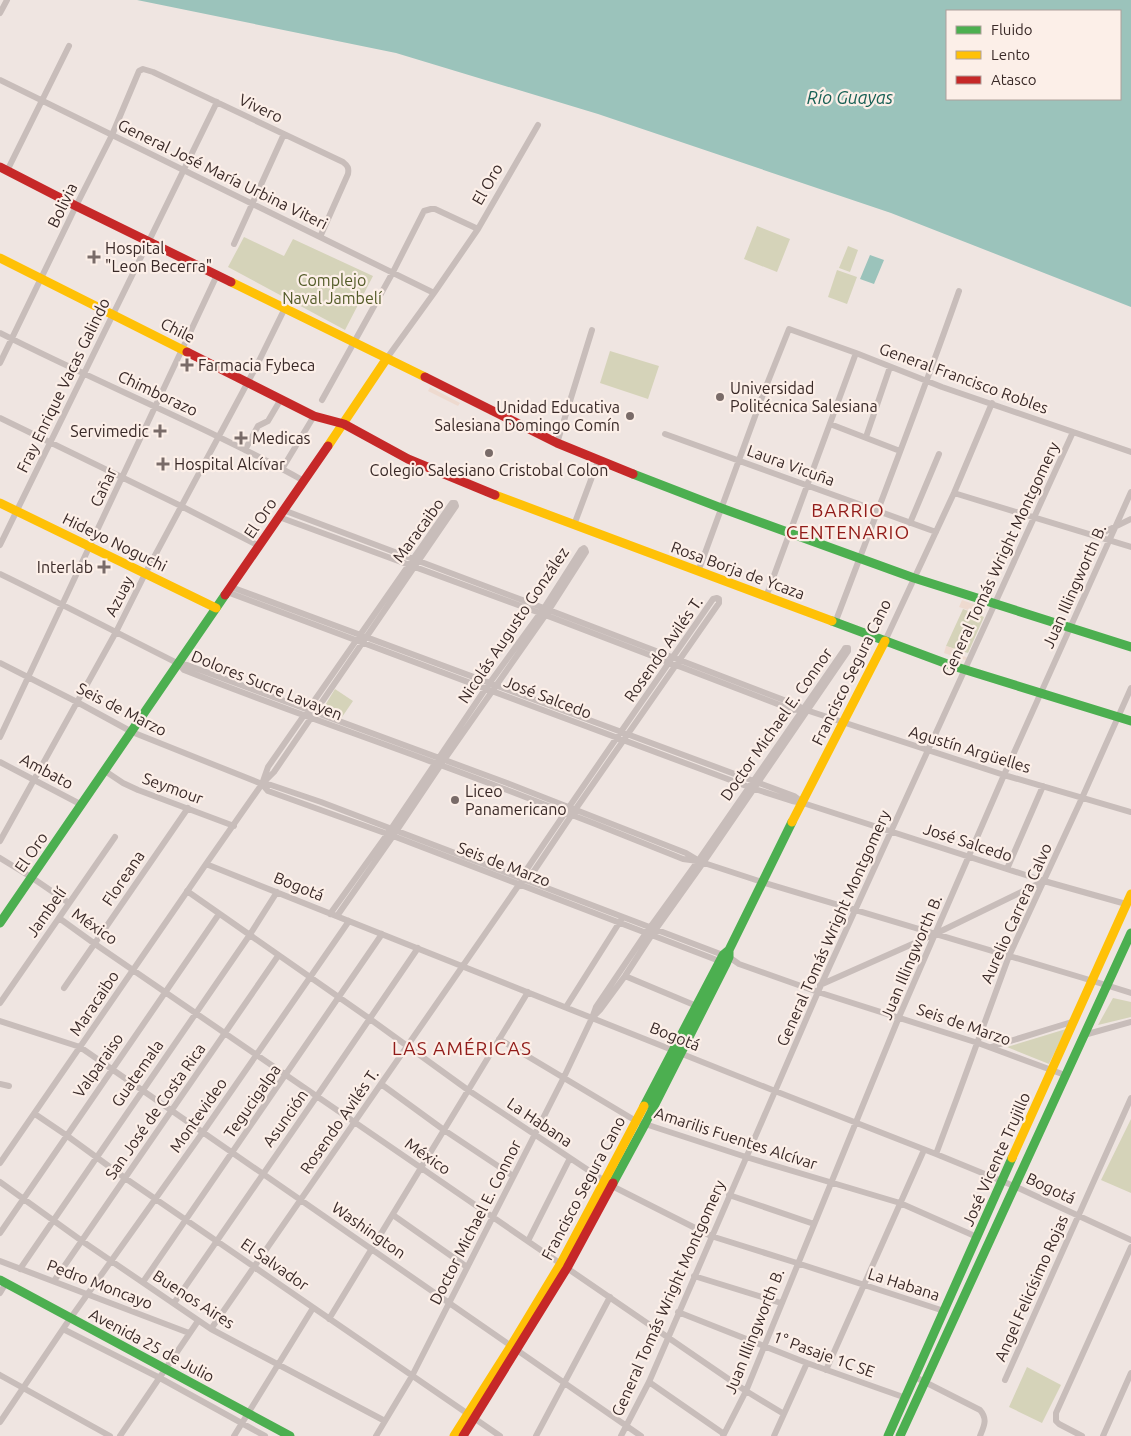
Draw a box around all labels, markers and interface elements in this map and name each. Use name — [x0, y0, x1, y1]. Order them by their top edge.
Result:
legend — [946, 10, 1121, 100]
text: Fluido — [991, 21, 1033, 38]
text: Lento — [991, 46, 1030, 63]
text: Atasco — [991, 71, 1037, 88]
water label: Río Guayas — [807, 87, 894, 107]
street label: Vivero — [236, 90, 286, 126]
street label: General José María Urbina Viteri — [115, 115, 331, 233]
street label: El Oro — [468, 160, 506, 208]
street label: Bolivia — [43, 180, 81, 230]
place label: Hospital "Leon Becerra" — [105, 239, 212, 275]
marker: Hospital "Leon Becerra" — [87, 250, 101, 264]
park label: Complejo Naval Jambelí — [282, 271, 383, 307]
street label: Fray Enrique Vacas Galindo — [13, 295, 113, 475]
street label: Chile — [158, 314, 198, 346]
street label: General Francisco Robles — [877, 339, 1051, 417]
place label: Farmacia Fybeca — [198, 356, 315, 374]
marker: Farmacia Fybeca — [180, 358, 194, 372]
street label: Chimborazo — [115, 367, 201, 419]
place label: Universidad Politécnica Salesiana — [730, 379, 878, 415]
marker: Universidad Politécnica Salesiana — [714, 391, 726, 403]
place label: Unidad Educativa Salesiana Domingo Comín — [435, 398, 620, 434]
marker: Unidad Educativa Salesiana Domingo Comín — [624, 410, 636, 422]
place label: Servimedic — [70, 422, 150, 440]
marker: Servimedic — [153, 424, 167, 438]
place label: Medicas — [252, 429, 311, 447]
marker: Medicas — [234, 431, 248, 445]
street label: General Tomás Wright Montgomery — [938, 439, 1062, 679]
street label: Laura Vicuña — [745, 441, 837, 489]
marker: Colegio Salesiano Cristobal Colon — [483, 447, 495, 459]
place label: Hospital Alcívar — [174, 455, 285, 473]
marker: Hospital Alcívar — [156, 457, 170, 471]
place label: Colegio Salesiano Cristobal Colon — [370, 461, 608, 479]
street label: Cañar — [86, 464, 120, 510]
street label: El Oro — [240, 494, 280, 542]
street label: Maracaibo — [389, 495, 447, 565]
district label: BARRIO CENTENARIO — [786, 499, 910, 543]
street label: Hideyo Noguchi — [60, 509, 170, 575]
street label: Juan Illingworth B. — [1039, 521, 1109, 651]
street label: Rosa Borja de Ycaza — [669, 537, 807, 603]
street label: Nicolás Augusto González — [454, 544, 572, 706]
place label: Interlab — [37, 558, 93, 576]
marker: Interlab — [97, 560, 111, 574]
street label: Azuay — [101, 572, 137, 619]
street label: Rosendo Avilés T. — [620, 593, 706, 705]
street label: Francisco Segura Cano — [808, 596, 894, 748]
street label: Doctor Michael E. Connor — [716, 644, 836, 804]
street label: Dolores Sucre Lavayen — [189, 646, 345, 724]
street label: José Salcedo — [502, 672, 594, 722]
street label: Seis de Marzo — [74, 679, 170, 739]
street label: Agustín Argüelles — [907, 722, 1033, 776]
street label: Ambato — [17, 750, 77, 792]
street label: Seymour — [140, 769, 206, 807]
place label: Liceo Panamericano — [465, 782, 567, 818]
marker: Liceo Panamericano — [449, 794, 461, 806]
street label: General Tomás Wright Montgomery — [773, 807, 894, 1049]
street label: José Salcedo — [921, 819, 1015, 865]
street label: El Oro — [11, 829, 51, 875]
street label: Seis de Marzo — [455, 838, 553, 890]
street label: Aurelio Carrera Calvo — [977, 840, 1055, 986]
street label: Floreana — [98, 847, 148, 909]
street label: Bogotá — [271, 868, 327, 904]
street label: Jambelí — [23, 883, 70, 940]
street label: Juan Illingworth B. — [877, 892, 945, 1022]
street label: México — [69, 904, 121, 948]
street label: Maracaibo — [66, 967, 122, 1039]
street label: Seis de Marzo — [915, 999, 1013, 1049]
street label: Bogotá — [647, 1018, 703, 1054]
street label: Valparaiso — [69, 1029, 127, 1101]
street label: Guatemala — [107, 1036, 167, 1110]
district label: LAS AMÉRICAS — [392, 1037, 532, 1059]
street label: San José de Costa Rica — [101, 1040, 209, 1182]
street label: Tegucigalpa — [220, 1061, 284, 1141]
street label: Rosendo Avilés T. — [296, 1065, 382, 1177]
street label: Montevideo — [166, 1074, 230, 1156]
street label: Asunción — [259, 1086, 311, 1150]
street label: José Vicente Trujillo — [958, 1089, 1034, 1229]
street label: La Habana — [504, 1094, 576, 1150]
street label: Amarilis Fuentes Alcívar — [652, 1103, 820, 1173]
street label: Francisco Segura Cano — [537, 1113, 629, 1263]
street label: México — [402, 1134, 454, 1178]
street label: Doctor Michael E. Connor — [426, 1137, 524, 1307]
street label: Bogotá — [1023, 1169, 1079, 1207]
street label: General Tomás Wright Montgomery — [608, 1177, 729, 1419]
street label: Washington — [329, 1198, 409, 1262]
street label: Angel Felicísimo Rojas — [991, 1212, 1071, 1364]
street label: El Salvador — [238, 1234, 312, 1294]
street label: Pedro Moncayo — [45, 1256, 155, 1312]
street label: La Habana — [866, 1264, 942, 1304]
street label: Buenos Aires — [150, 1266, 238, 1332]
street label: Juan Illingworth B. — [721, 1266, 787, 1396]
street label: Avenida 25 de Julio — [86, 1304, 218, 1386]
street label: 1° Pasaje 1C SE — [771, 1327, 877, 1381]

